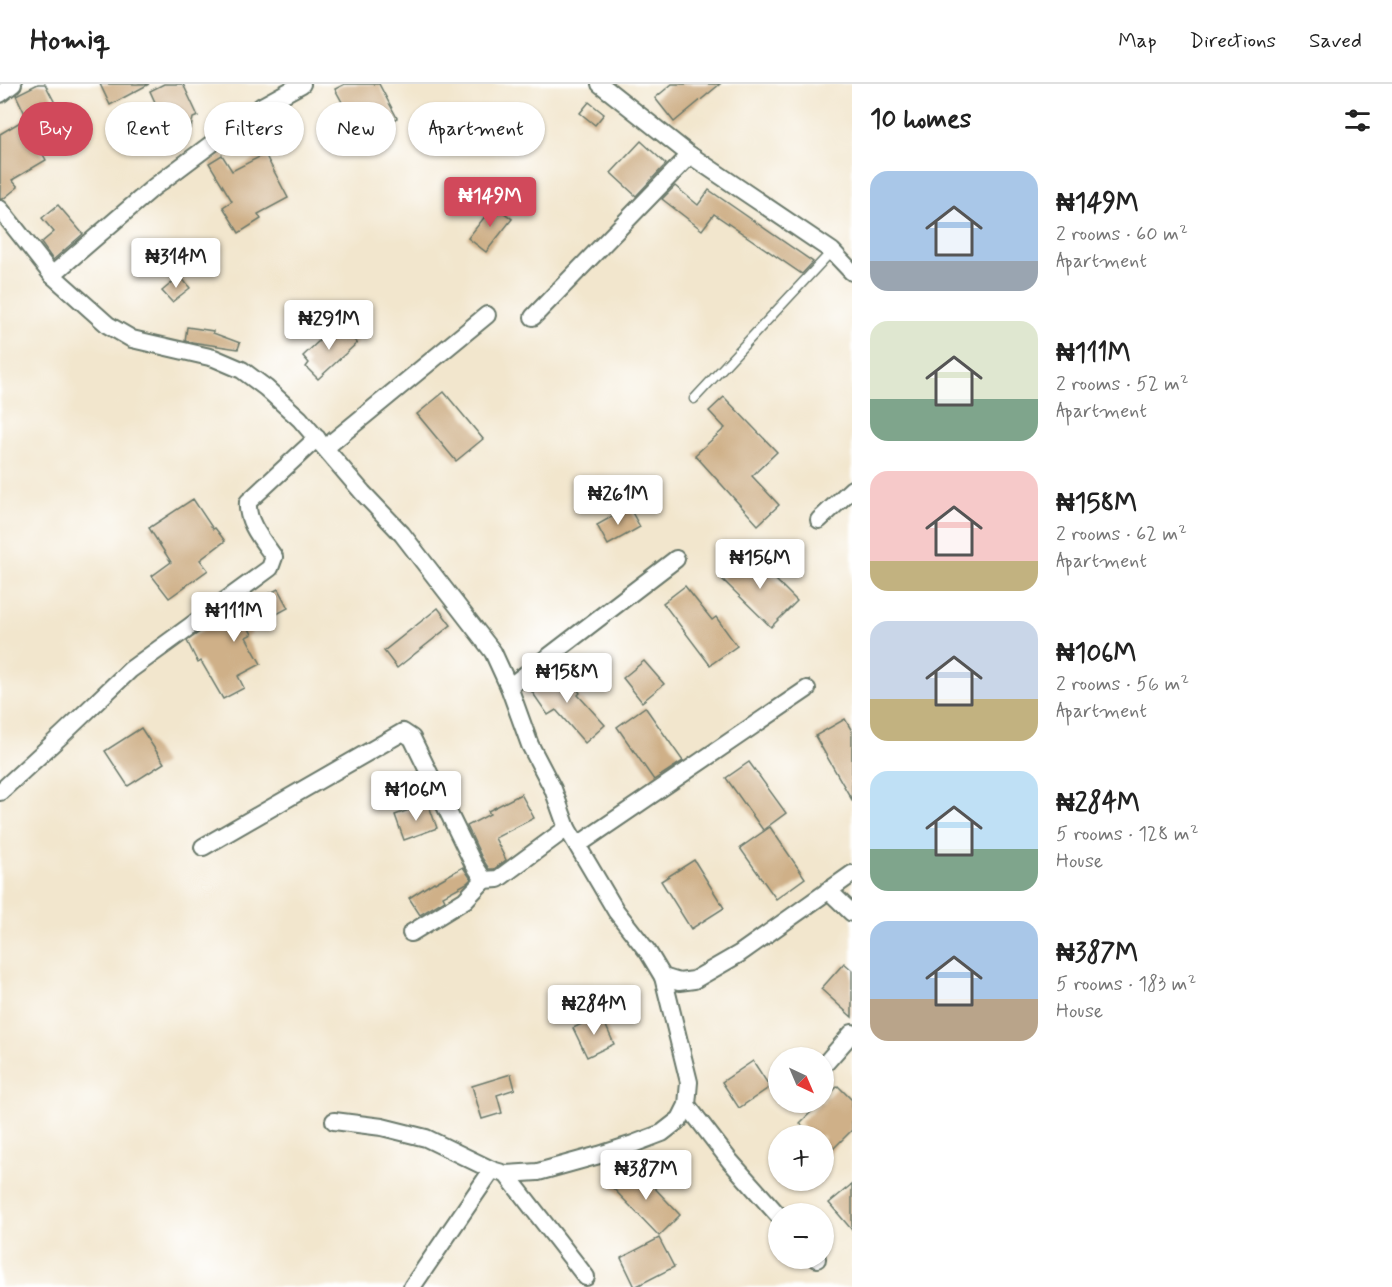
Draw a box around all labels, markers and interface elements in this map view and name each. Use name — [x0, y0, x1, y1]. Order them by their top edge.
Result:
text: Homiq — [30, 23, 110, 60]
text: Map — [1118, 27, 1157, 55]
text: Directions — [1190, 27, 1276, 55]
text: Saved — [1309, 27, 1362, 55]
chip: Buy — [18, 102, 93, 156]
chip: Rent — [105, 102, 192, 156]
chip: Filters — [204, 102, 304, 156]
chip: New — [316, 102, 396, 156]
chip: Apartment — [408, 102, 545, 156]
text: 10 homes — [870, 103, 971, 137]
icon: filters — [1341, 104, 1374, 137]
pin: ₦149M — [448, 177, 532, 228]
text: ₦149M — [458, 183, 522, 210]
text: ₦149M — [1056, 187, 1139, 221]
icon: home — [918, 195, 990, 267]
text: 2 rooms · 60 m² — [1056, 221, 1188, 248]
pin: ₦314M — [134, 238, 218, 289]
text: ₦314M — [145, 244, 207, 271]
text: Apartment — [1056, 248, 1147, 275]
pin: ₦291M — [287, 300, 371, 351]
text: ₦291M — [298, 306, 360, 333]
text: ₦111M — [1056, 337, 1131, 371]
icon: home — [918, 345, 990, 417]
text: 2 rooms · 52 m² — [1056, 371, 1189, 398]
text: Apartment — [1056, 398, 1147, 425]
pin: ₦261M — [576, 475, 660, 526]
text: ₦261M — [588, 481, 648, 508]
text: ₦158M — [1056, 487, 1137, 521]
icon: home — [918, 495, 990, 567]
text: 2 rooms · 62 m² — [1056, 521, 1187, 548]
pin: ₦156M — [718, 539, 802, 590]
text: ₦156M — [729, 545, 791, 572]
text: Apartment — [1056, 548, 1147, 575]
pin: ₦111M — [192, 592, 276, 643]
text: ₦111M — [205, 598, 263, 625]
text: ₦106M — [1056, 637, 1136, 671]
icon: home — [918, 645, 990, 717]
pin: ₦158M — [525, 653, 609, 704]
text: ₦158M — [536, 659, 598, 686]
text: 2 rooms · 56 m² — [1056, 671, 1189, 698]
text: Apartment — [1056, 698, 1147, 725]
pin: ₦106M — [374, 771, 458, 822]
text: ₦106M — [385, 777, 447, 804]
text: ₦284M — [1056, 787, 1140, 821]
icon: home — [918, 795, 990, 867]
text: 5 rooms · 128 m² — [1056, 821, 1199, 848]
text: House — [1056, 848, 1103, 875]
text: ₦387M — [1056, 937, 1138, 971]
icon: home — [918, 945, 990, 1017]
text: 5 rooms · 183 m² — [1056, 971, 1196, 998]
pin: ₦284M — [552, 985, 636, 1036]
text: ₦284M — [562, 991, 626, 1018]
text: House — [1056, 998, 1103, 1025]
north arrow — [768, 1047, 834, 1113]
map controls — [768, 1047, 834, 1269]
button: + — [768, 1125, 834, 1191]
pin: ₦387M — [604, 1150, 688, 1201]
text: ₦387M — [614, 1156, 678, 1183]
button: − — [768, 1203, 834, 1269]

